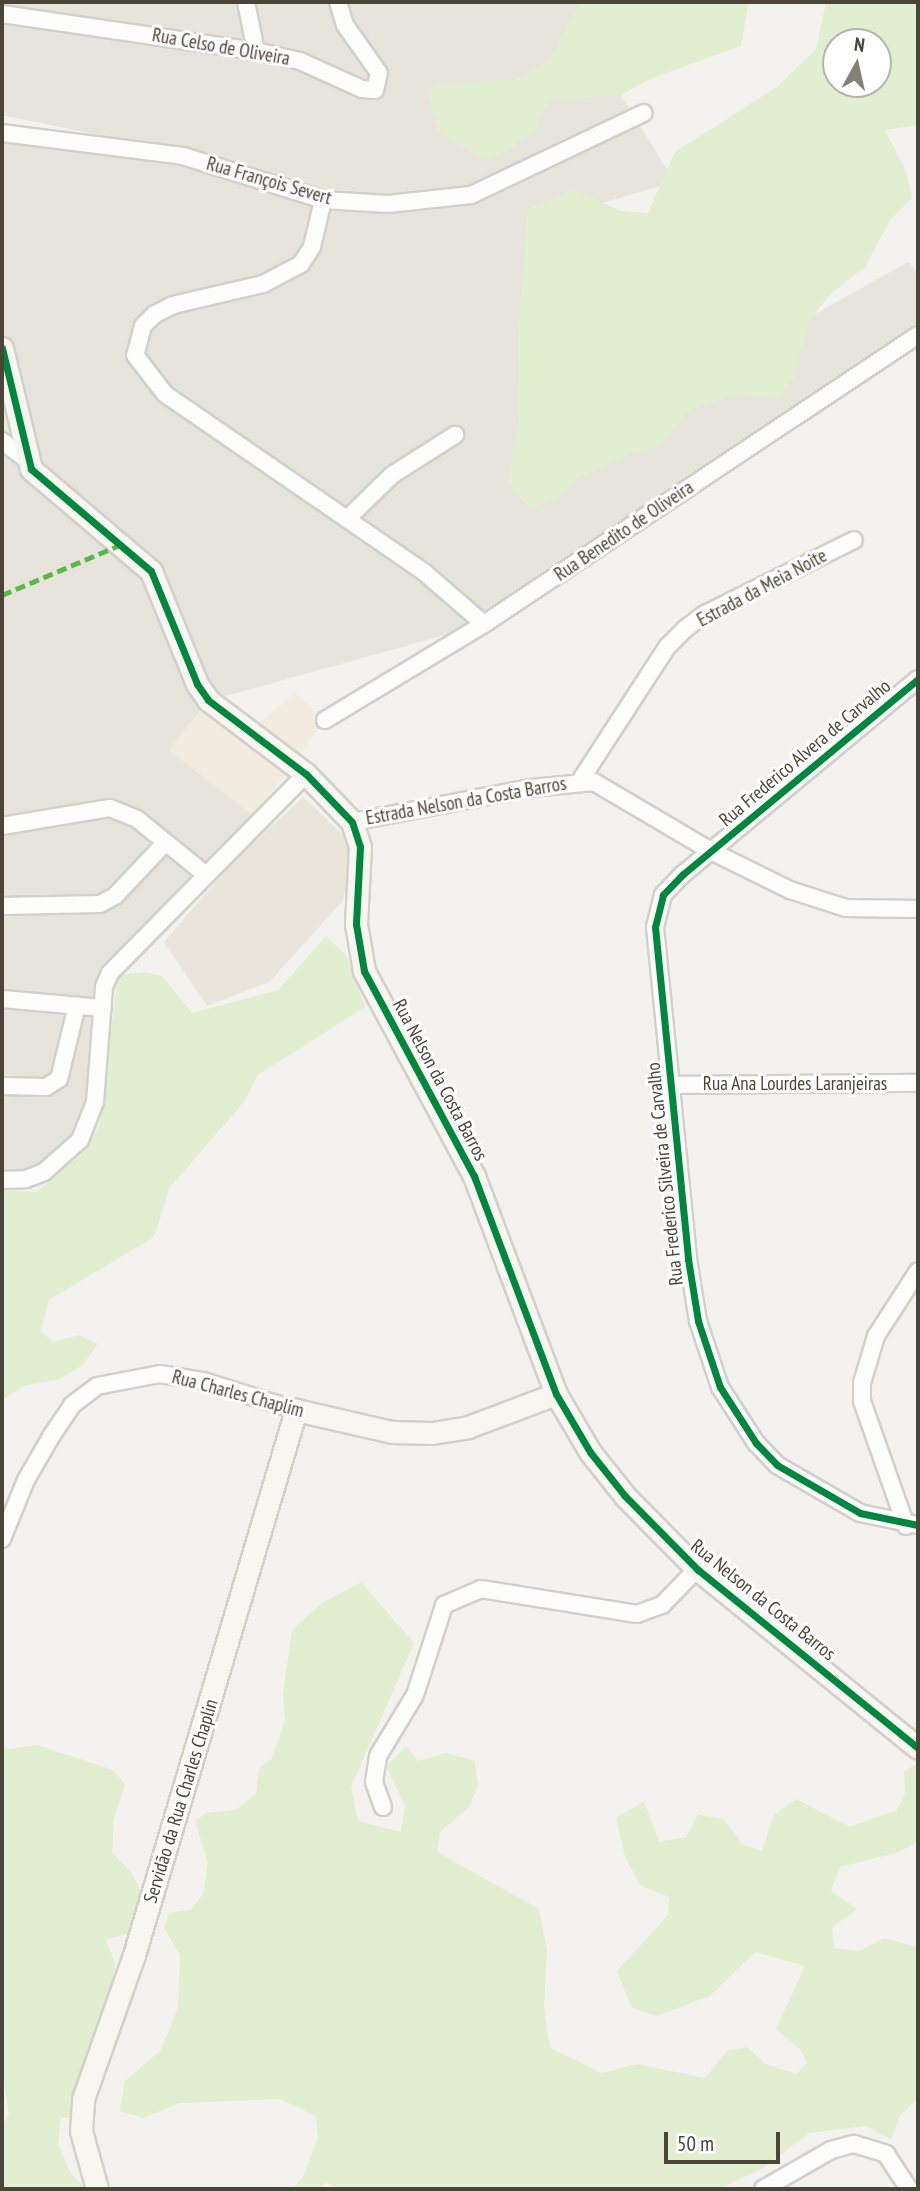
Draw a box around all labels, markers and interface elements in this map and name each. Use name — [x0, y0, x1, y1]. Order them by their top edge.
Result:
street label: Rua Celso de Oliveira — [150, 24, 292, 70]
north arrow — [822, 28, 892, 98]
text: N — [853, 32, 866, 57]
street label: Rua François Severt — [204, 152, 334, 210]
street label: Rua Benedito de Oliveira — [550, 476, 698, 586]
street label: Estrada da Meia Noite — [693, 544, 831, 632]
street label: Rua Frederico Alvera de Carvalho — [715, 675, 895, 831]
street label: Estrada Nelson da Costa Barros — [364, 772, 568, 830]
street label: Rua Nelson da Costa Barros — [388, 995, 492, 1165]
street label: Rua Frederico Silveira de Carvalho — [642, 1061, 688, 1287]
street label: Rua Ana Lourdes Laranjeiras — [703, 1073, 887, 1095]
street label: Rua Charles Chaplim — [170, 1365, 306, 1423]
street label: Rua Nelson da Costa Barros — [686, 1535, 840, 1665]
street label: Servidão da Rua Charles Chaplin — [139, 1696, 223, 1906]
scale bar — [668, 2118, 783, 2162]
text: 50 m — [677, 2130, 714, 2157]

